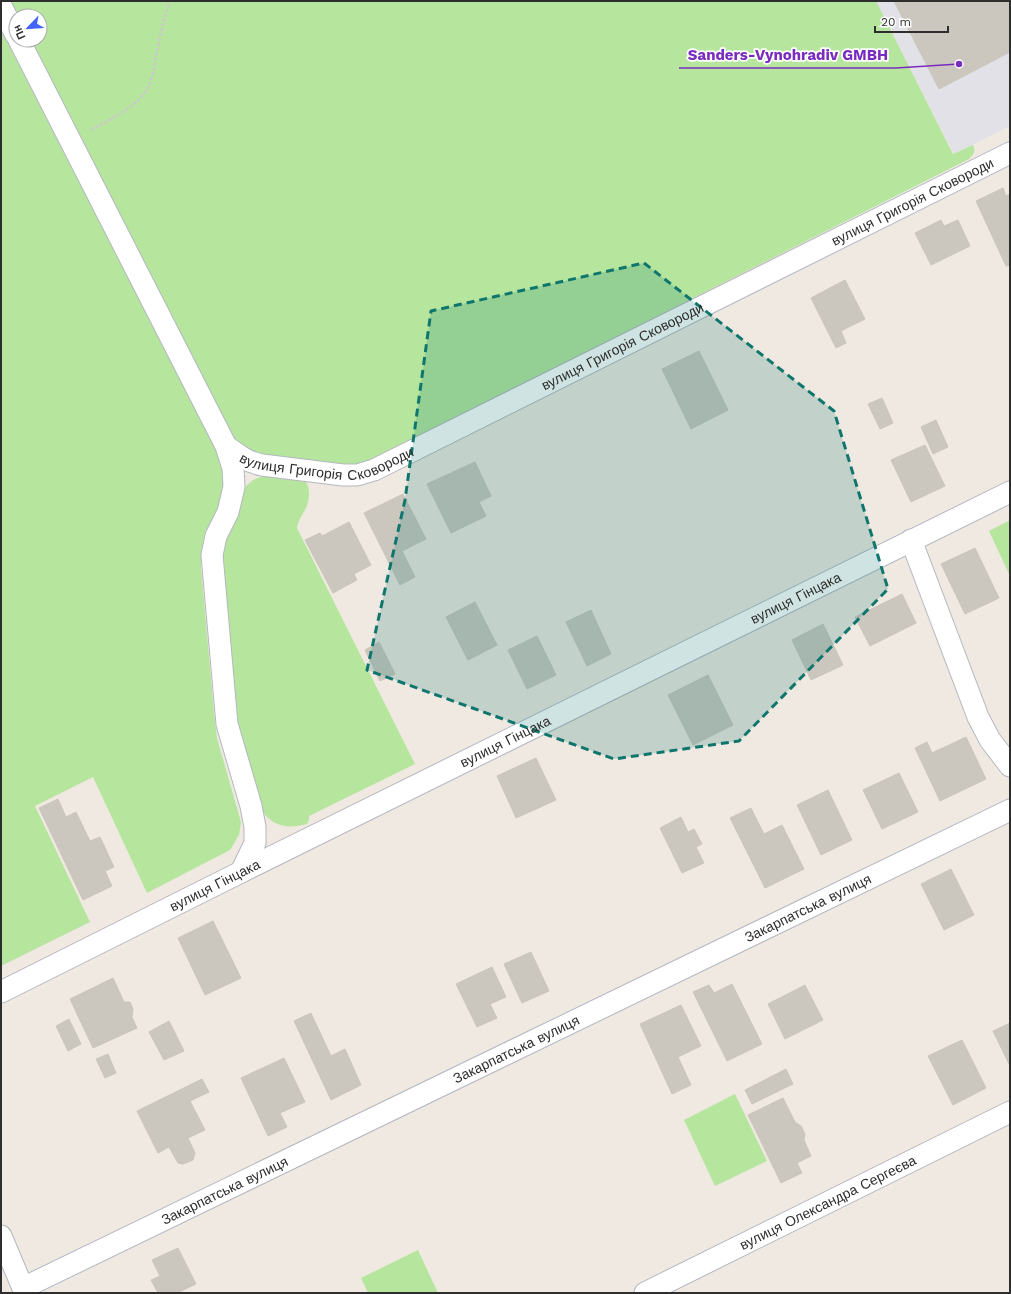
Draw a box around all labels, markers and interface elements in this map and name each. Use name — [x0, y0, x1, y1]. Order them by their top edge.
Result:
north arrow — [8, 8, 48, 48]
scale bar — [875, 8, 948, 34]
text: 20 m — [881, 15, 911, 29]
text: Пн — [10, 23, 28, 41]
callout: Sanders-Vynohradiv GMBH — [679, 41, 896, 68]
text: Sanders-Vynohradiv GMBH — [688, 46, 888, 64]
street label: вулиця Григорія Сковороди — [829, 155, 996, 249]
street label: вулиця Григорія Сковороди — [539, 299, 706, 393]
street label: вулиця Григорія Сковороди — [237, 444, 416, 483]
street label: вулиця Гінцака — [748, 569, 844, 627]
street label: вулиця Гінцака — [457, 712, 553, 771]
street label: вулиця Гінцака — [167, 856, 263, 914]
street label: Закарпатська вулиця — [742, 871, 874, 945]
street label: Закарпатська вулиця — [450, 1012, 582, 1087]
street label: вулиця Олександра Сергеєва — [737, 1152, 919, 1253]
street label: Закарпатська вулиця — [159, 1153, 290, 1228]

